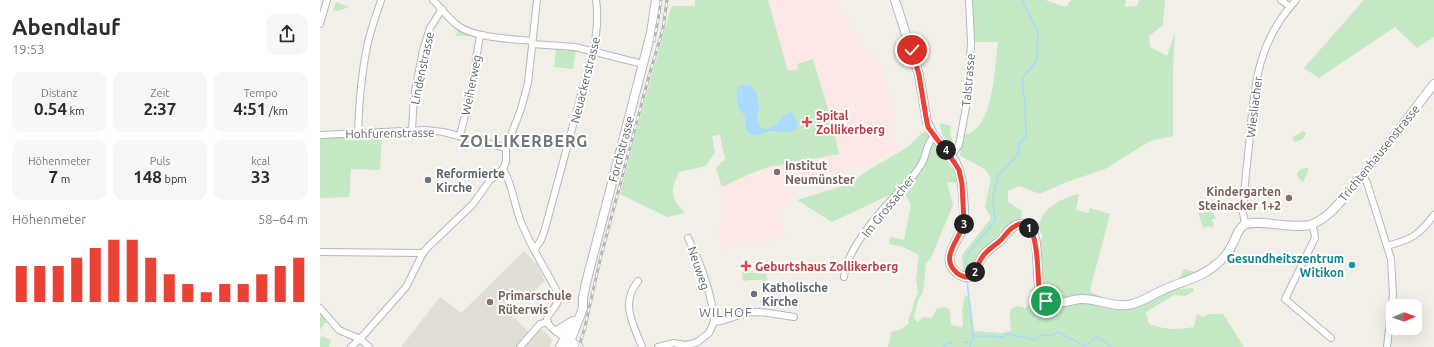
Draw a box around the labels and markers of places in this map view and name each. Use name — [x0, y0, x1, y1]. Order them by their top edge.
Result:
pin — [895, 33, 929, 67]
place label: Spital Zollikerberg — [816, 109, 885, 136]
marker: Spital Zollikerberg — [801, 116, 813, 128]
pin: 4 — [936, 140, 956, 160]
place label: Institut Neumünster — [785, 159, 855, 186]
place label: Reformierte Kirche — [436, 167, 505, 194]
marker: Institut Neumünster — [772, 167, 782, 177]
marker: Reformierte Kirche — [423, 175, 433, 185]
place label: Kindergarten Steinacker 1+2 — [1198, 185, 1281, 212]
marker: Kindergarten Steinacker 1+2 — [1284, 193, 1294, 203]
pin: 3 — [954, 214, 974, 234]
pin: 1 — [1019, 218, 1039, 238]
place label: Gesundheitszentrum Witikon — [1227, 252, 1344, 279]
marker: Geburtshaus Zollikerberg — [740, 260, 752, 272]
place label: Geburtshaus Zollikerberg — [755, 260, 898, 273]
marker: Gesundheitszentrum Witikon — [1347, 260, 1357, 270]
pin: 2 — [965, 262, 985, 282]
place label: Katholische Kirche — [762, 281, 828, 308]
pin — [1029, 284, 1063, 318]
place label: Primarschule Rüterwis — [498, 289, 572, 316]
marker: Katholische Kirche — [749, 289, 759, 299]
marker: Primarschule Rüterwis — [485, 297, 495, 307]

